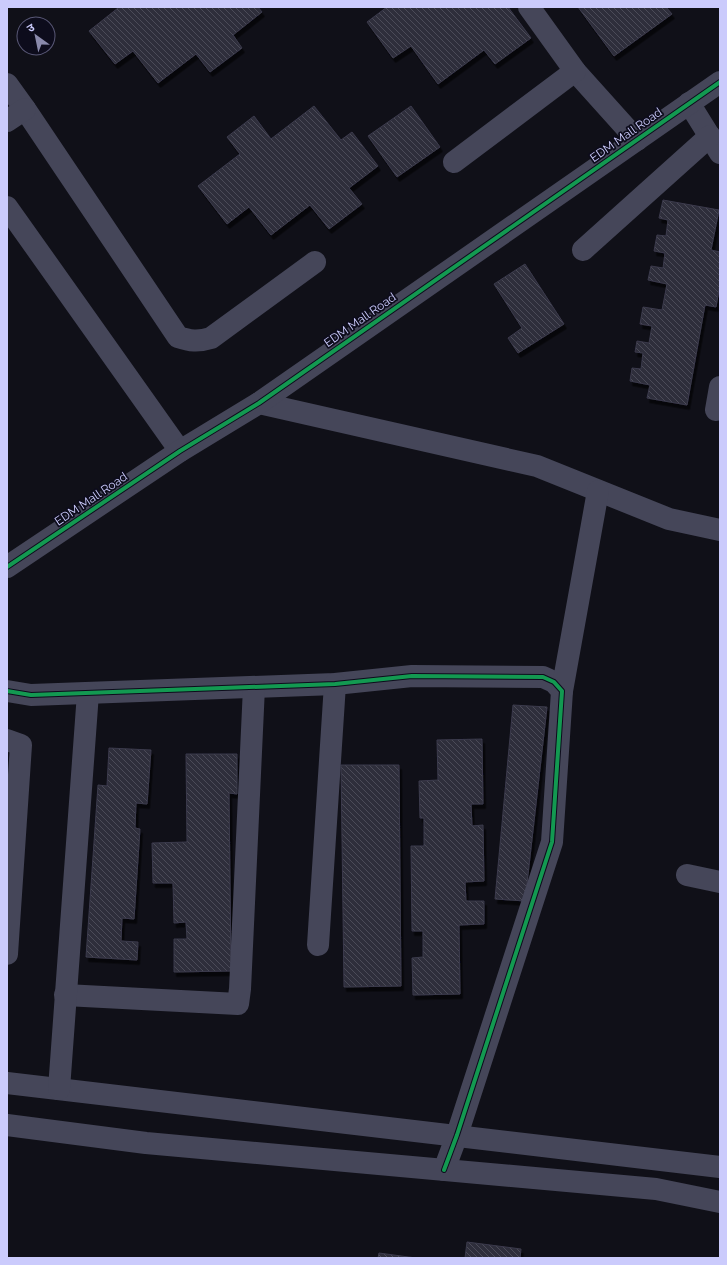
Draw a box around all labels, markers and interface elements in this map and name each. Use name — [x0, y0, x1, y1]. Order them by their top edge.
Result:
north arrow — [16, 16, 56, 56]
text: उ — [25, 21, 38, 35]
street label: EDM Mall Road — [587, 105, 665, 165]
street label: EDM Mall Road — [321, 290, 399, 350]
street label: EDM Mall Road — [52, 470, 130, 528]

